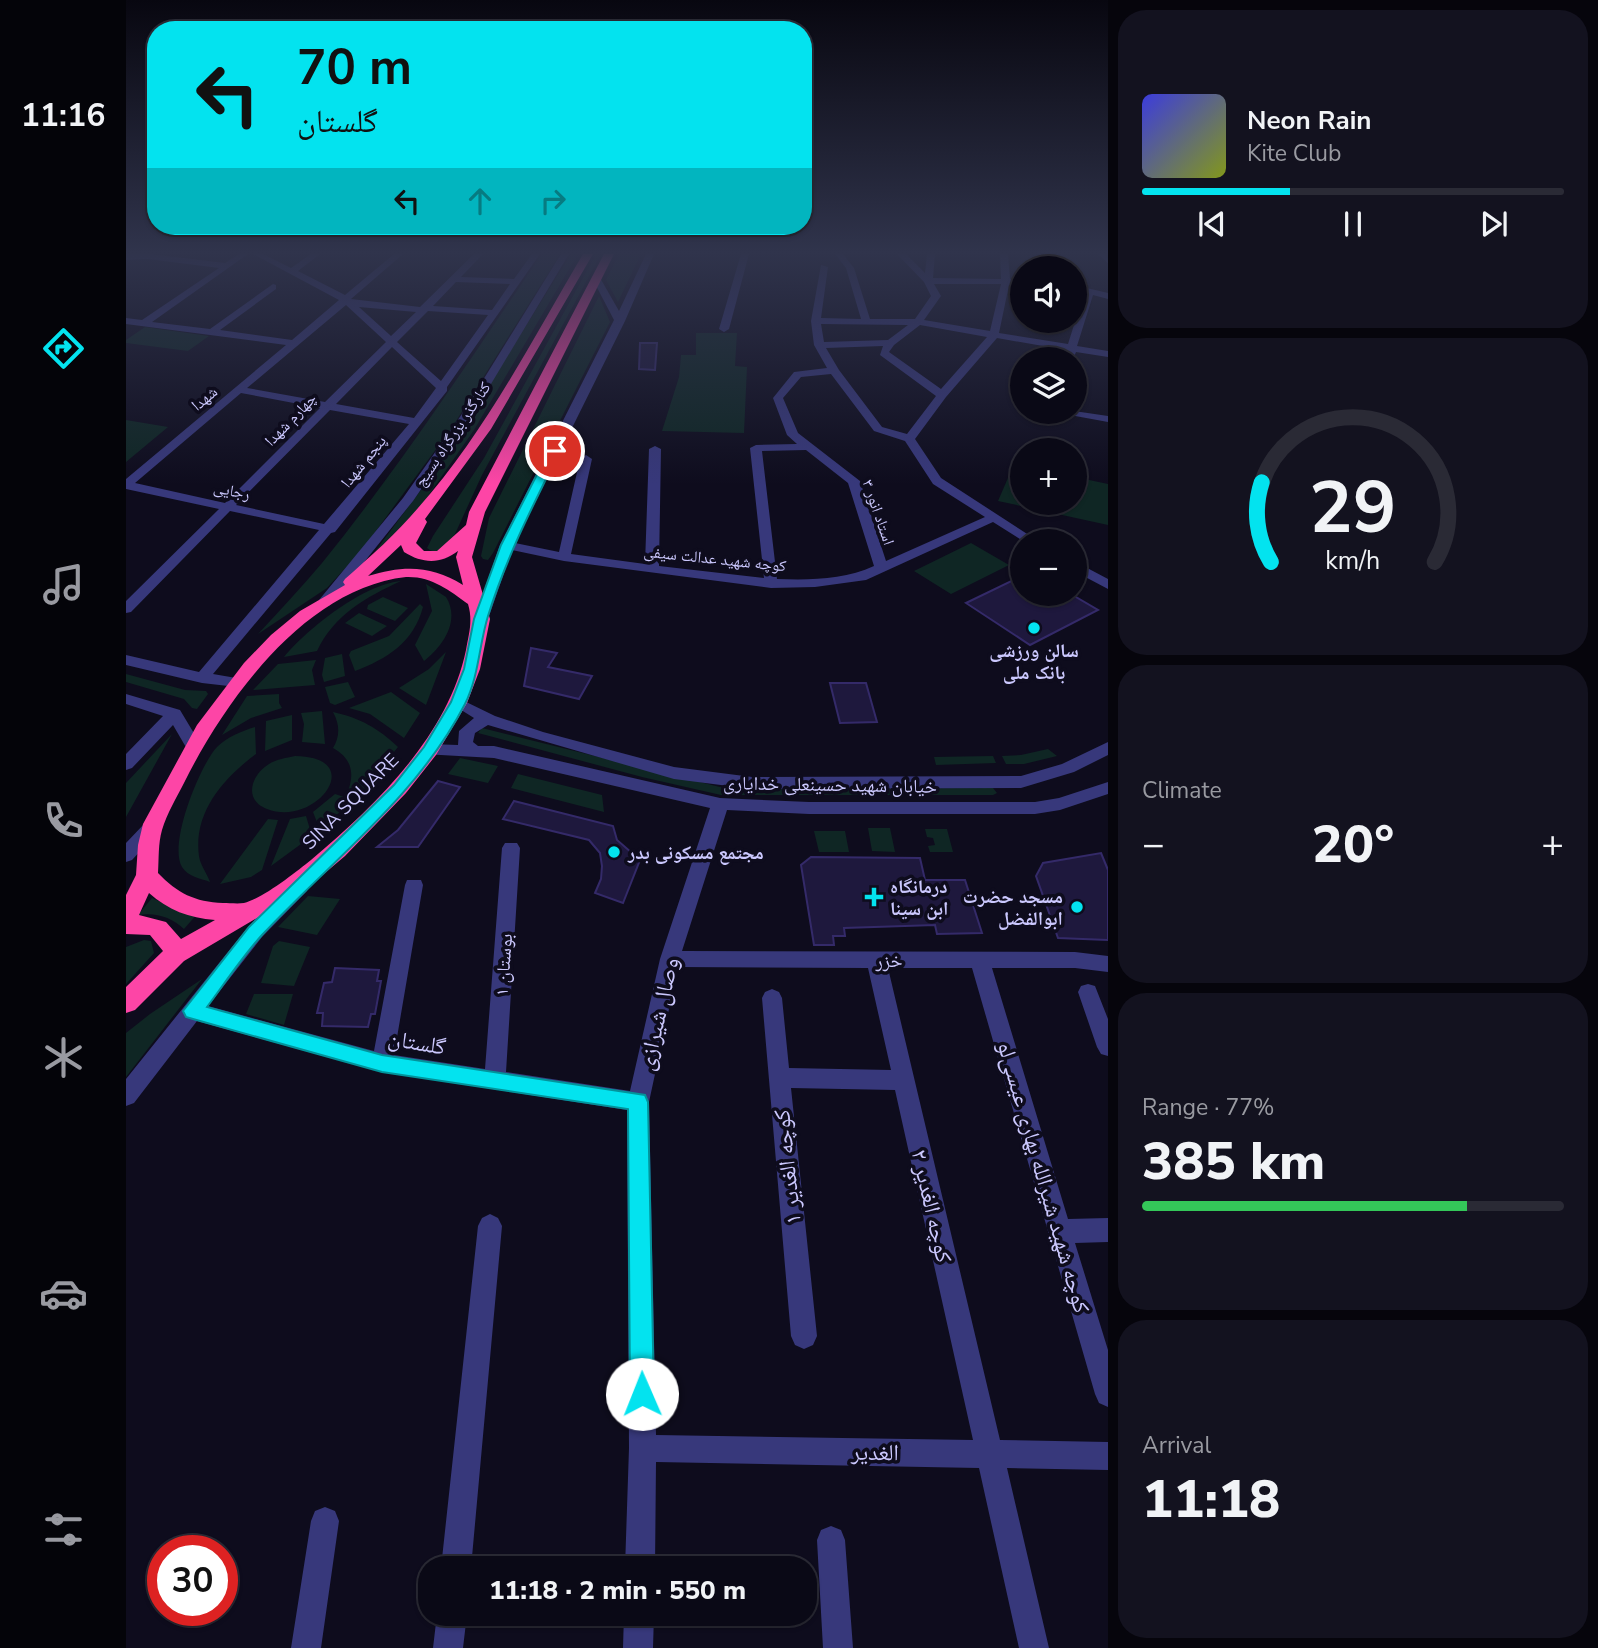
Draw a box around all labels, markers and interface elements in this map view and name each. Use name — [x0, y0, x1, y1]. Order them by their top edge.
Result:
text: 70 m — [297, 34, 412, 101]
icon: left — [182, 49, 273, 140]
text: 11:16 — [21, 94, 105, 137]
text: گلستان — [297, 100, 378, 143]
text: Neon Rain — [1247, 103, 1372, 138]
text: Kite Club — [1247, 138, 1341, 169]
icon: left — [388, 182, 426, 220]
icon: ahead — [461, 182, 499, 220]
icon: right — [534, 182, 572, 220]
icon: previous — [1193, 205, 1231, 243]
icon: pause — [1334, 205, 1372, 243]
icon: next — [1475, 205, 1513, 243]
map controls — [1010, 256, 1087, 606]
button: sound — [1010, 256, 1087, 333]
icon: directions — [39, 324, 88, 373]
button: layers — [1010, 347, 1087, 424]
street label: کنارگذر بزرگراه بسیج — [410, 378, 496, 491]
street label: شهدا — [187, 381, 222, 416]
street label: چهارم شهدا — [260, 388, 322, 451]
pin — [525, 421, 585, 481]
street label: پنجم شهدا — [336, 431, 392, 492]
icon: arrive — [536, 432, 574, 470]
button: + — [1010, 438, 1087, 515]
text: 29 — [1309, 459, 1397, 559]
street label: رجایی — [211, 476, 252, 506]
street label: استاد انور ۳ — [857, 477, 900, 548]
button: − — [1010, 529, 1087, 606]
street label: کوچه شهید عدالت سیفی — [643, 541, 788, 577]
text: km/h — [1325, 544, 1381, 578]
icon: music — [39, 560, 88, 609]
marker: سالن ورزشی بانک ملی — [1026, 620, 1042, 636]
place label: سالن ورزشی بانک ملی — [989, 638, 1079, 686]
street label: SINA SQUARE — [297, 748, 405, 856]
street label: خیابان شهید حسینعلی خدایاری — [723, 770, 937, 800]
text: Climate — [1142, 775, 1222, 806]
icon: phone — [39, 796, 88, 845]
text: 20° — [1312, 809, 1394, 880]
text: − — [1142, 819, 1165, 870]
text: + — [1541, 819, 1564, 870]
place label: مجتمع مسکونی بدر — [627, 840, 764, 866]
marker: مجتمع مسکونی بدر — [606, 844, 622, 860]
place label: درمانگاه ابن سینا — [890, 874, 948, 922]
place label: مسجد حضرت ابوالفضل — [963, 884, 1063, 932]
marker: درمانگاه ابن سینا — [864, 887, 884, 907]
marker: مسجد حضرت ابوالفضل — [1069, 899, 1085, 915]
street label: بوستان ۱ — [489, 933, 519, 997]
street label: خزر — [874, 948, 903, 974]
street label: وصال شیرازی — [630, 954, 687, 1074]
street label: گلستان — [386, 1022, 449, 1063]
icon: climate — [39, 1033, 88, 1082]
street label: کوچه شهید شیرالله بهاری عیسی‌لو — [990, 1037, 1097, 1317]
text: Range · 77% — [1142, 1092, 1274, 1123]
street label: کوچه الغدیر ۱ — [766, 1107, 809, 1226]
text: 385 km — [1142, 1126, 1325, 1197]
street label: کوچه الغدیر ۲ — [903, 1146, 960, 1266]
icon: car — [39, 1269, 88, 1318]
position arrow — [605, 1357, 679, 1431]
text: Arrival — [1142, 1430, 1211, 1461]
street label: الغدیر — [850, 1437, 899, 1468]
text: 11:18 — [1142, 1464, 1280, 1535]
icon: filters — [39, 1505, 88, 1554]
speed limit sign: 30 — [147, 1535, 238, 1626]
text: 11:18 · 2 min · 550 m — [489, 1573, 746, 1608]

